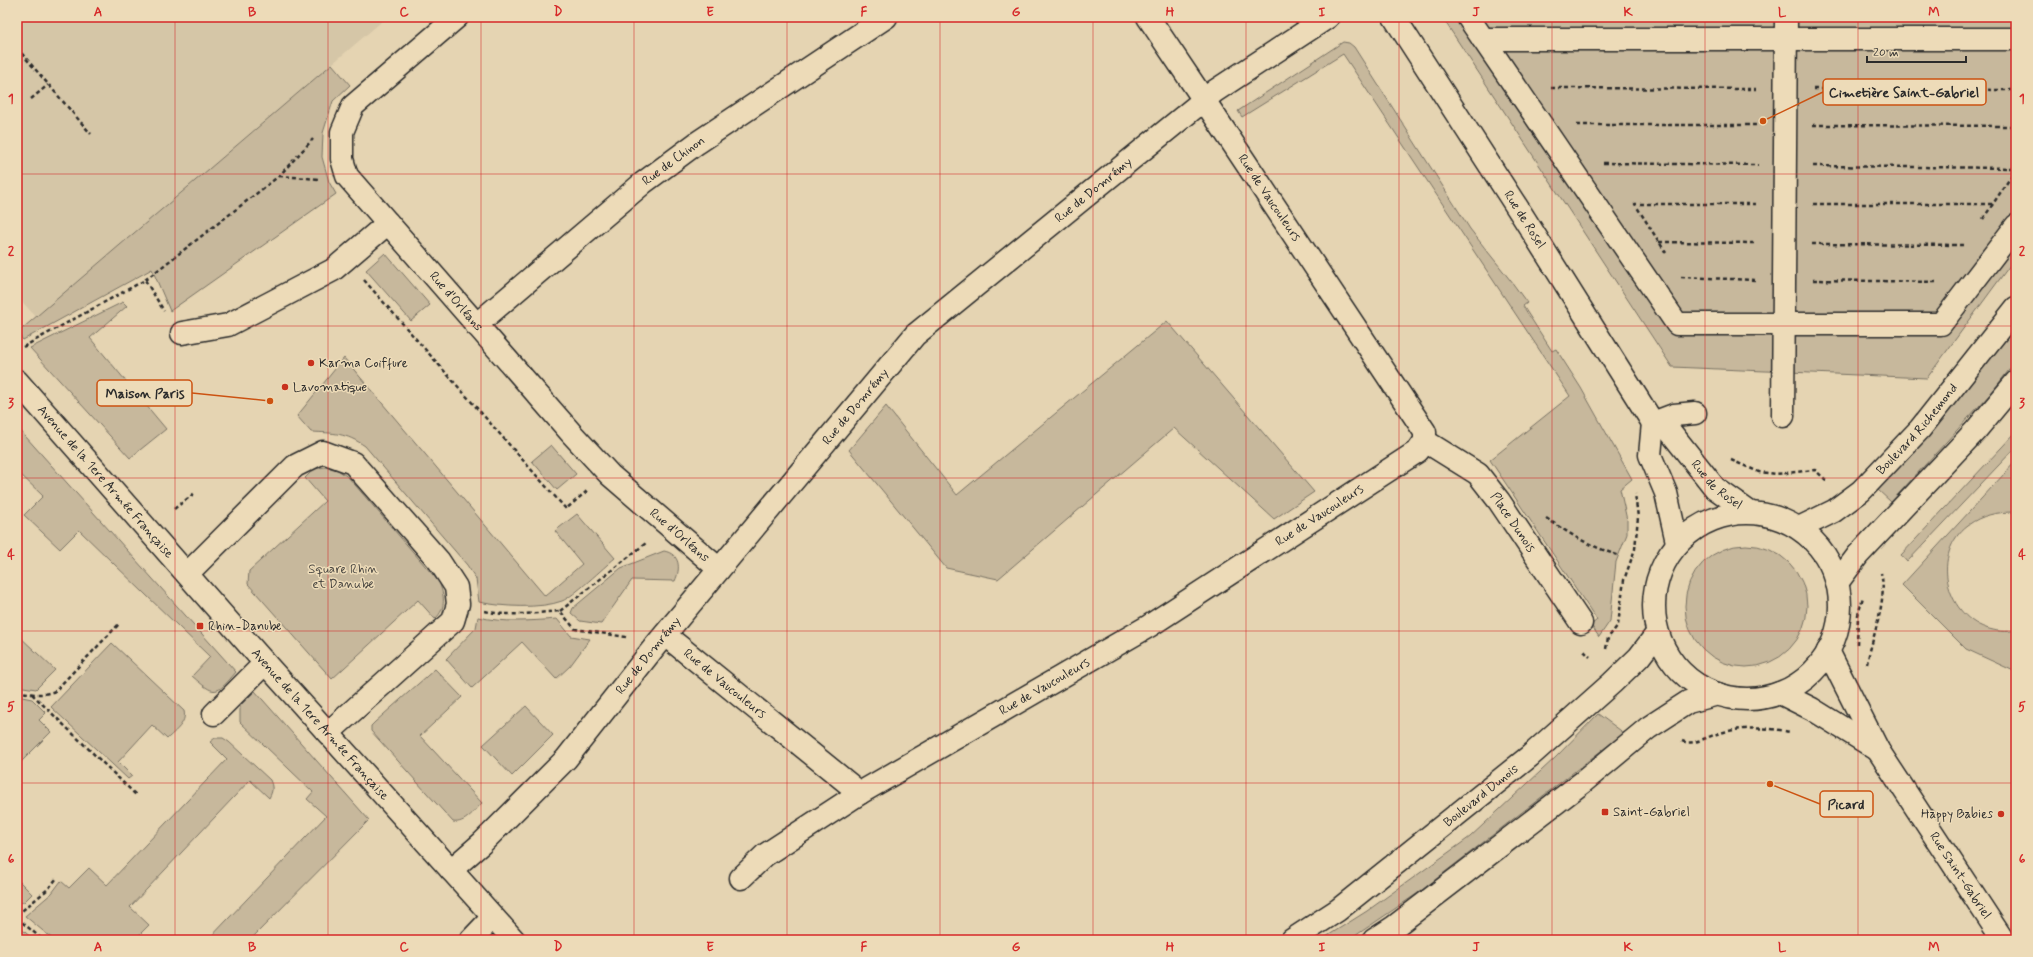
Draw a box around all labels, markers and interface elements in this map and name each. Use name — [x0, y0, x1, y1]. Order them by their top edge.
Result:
text: A — [94, 4, 102, 21]
text: B — [248, 4, 257, 21]
text: C — [399, 4, 409, 21]
text: D — [554, 4, 563, 21]
text: E — [706, 4, 714, 21]
text: F — [861, 4, 868, 21]
text: G — [1012, 4, 1021, 21]
text: H — [1166, 4, 1175, 21]
text: I — [1319, 4, 1326, 21]
text: J — [1472, 4, 1480, 21]
text: K — [1623, 4, 1633, 21]
text: L — [1778, 4, 1787, 21]
text: M — [1928, 4, 1940, 21]
scale bar — [1867, 38, 1966, 64]
text: 20 m — [1873, 45, 1899, 61]
callout: Cimetière Saint-Gabriel — [1823, 79, 1986, 105]
text: Cimetière Saint-Gabriel — [1829, 84, 1979, 102]
text: 1 — [8, 91, 14, 108]
text: 1 — [2019, 91, 2025, 108]
street label: Rue de Chinon — [639, 132, 708, 189]
street label: Rue de Vaucouleurs — [1234, 151, 1304, 245]
street label: Rue de Domrémy — [1051, 153, 1136, 226]
street label: Rue de Rosel — [1500, 187, 1549, 252]
text: 2 — [8, 243, 15, 260]
text: 2 — [2019, 243, 2026, 260]
street label: Rue d'Orléans — [425, 268, 487, 335]
place label: Karma Coiffure — [319, 355, 408, 372]
marker: Karma Coiffure — [306, 358, 316, 368]
street label: Rue de Domrémy — [818, 364, 892, 448]
place label: Lavomatique — [293, 379, 367, 396]
callout: Maison Paris — [97, 380, 192, 406]
street label: Boulevard Richemond — [1872, 380, 1961, 478]
marker: Lavomatique — [280, 382, 290, 392]
text: Maison Paris — [106, 385, 185, 403]
text: 3 — [8, 395, 14, 412]
text: 3 — [2019, 395, 2025, 412]
street label: Avenue de la 1ere Armée Française — [34, 401, 177, 562]
street label: Rue de Rosel — [1687, 456, 1746, 513]
street label: Rue de Vaucouleurs — [1272, 480, 1367, 550]
street label: Place Dunois — [1487, 488, 1540, 556]
street label: Rue d'Orléans — [646, 504, 713, 566]
text: 4 — [7, 547, 15, 564]
text: 4 — [2018, 547, 2026, 564]
park label: Square Rhin et Danube — [308, 561, 378, 593]
street label: Rue de Domrémy — [612, 613, 685, 698]
place label: Rhin-Danube — [208, 618, 282, 635]
marker: Rhin-Danube — [195, 621, 205, 631]
street label: Avenue de la 1ere Armée Française — [248, 645, 393, 804]
street label: Rue de Vaucouleurs — [680, 645, 770, 722]
street label: Rue de Vaucouleurs — [996, 654, 1093, 719]
text: 5 — [7, 699, 15, 716]
text: 5 — [2018, 699, 2026, 716]
street label: Boulevard Dunois — [1440, 760, 1522, 831]
callout: Picard — [1820, 791, 1873, 817]
text: Picard — [1827, 796, 1865, 814]
place label: Saint-Gabriel — [1613, 804, 1690, 821]
place label: Happy Babies — [1921, 806, 1993, 823]
marker: Saint-Gabriel — [1600, 807, 1610, 817]
marker: Happy Babies — [1996, 809, 2006, 819]
street label: Rue Saint-Gabriel — [1926, 829, 1995, 922]
text: 6 — [8, 851, 15, 868]
text: 6 — [2019, 851, 2026, 868]
text: A — [94, 939, 102, 956]
text: B — [248, 939, 257, 956]
text: C — [399, 939, 409, 956]
text: D — [554, 939, 563, 956]
text: E — [706, 939, 714, 956]
text: F — [861, 939, 868, 956]
text: G — [1012, 939, 1021, 956]
text: H — [1166, 939, 1175, 956]
text: I — [1319, 939, 1326, 956]
text: J — [1472, 939, 1480, 956]
text: K — [1623, 939, 1633, 956]
text: L — [1778, 939, 1787, 956]
text: M — [1928, 939, 1940, 956]

